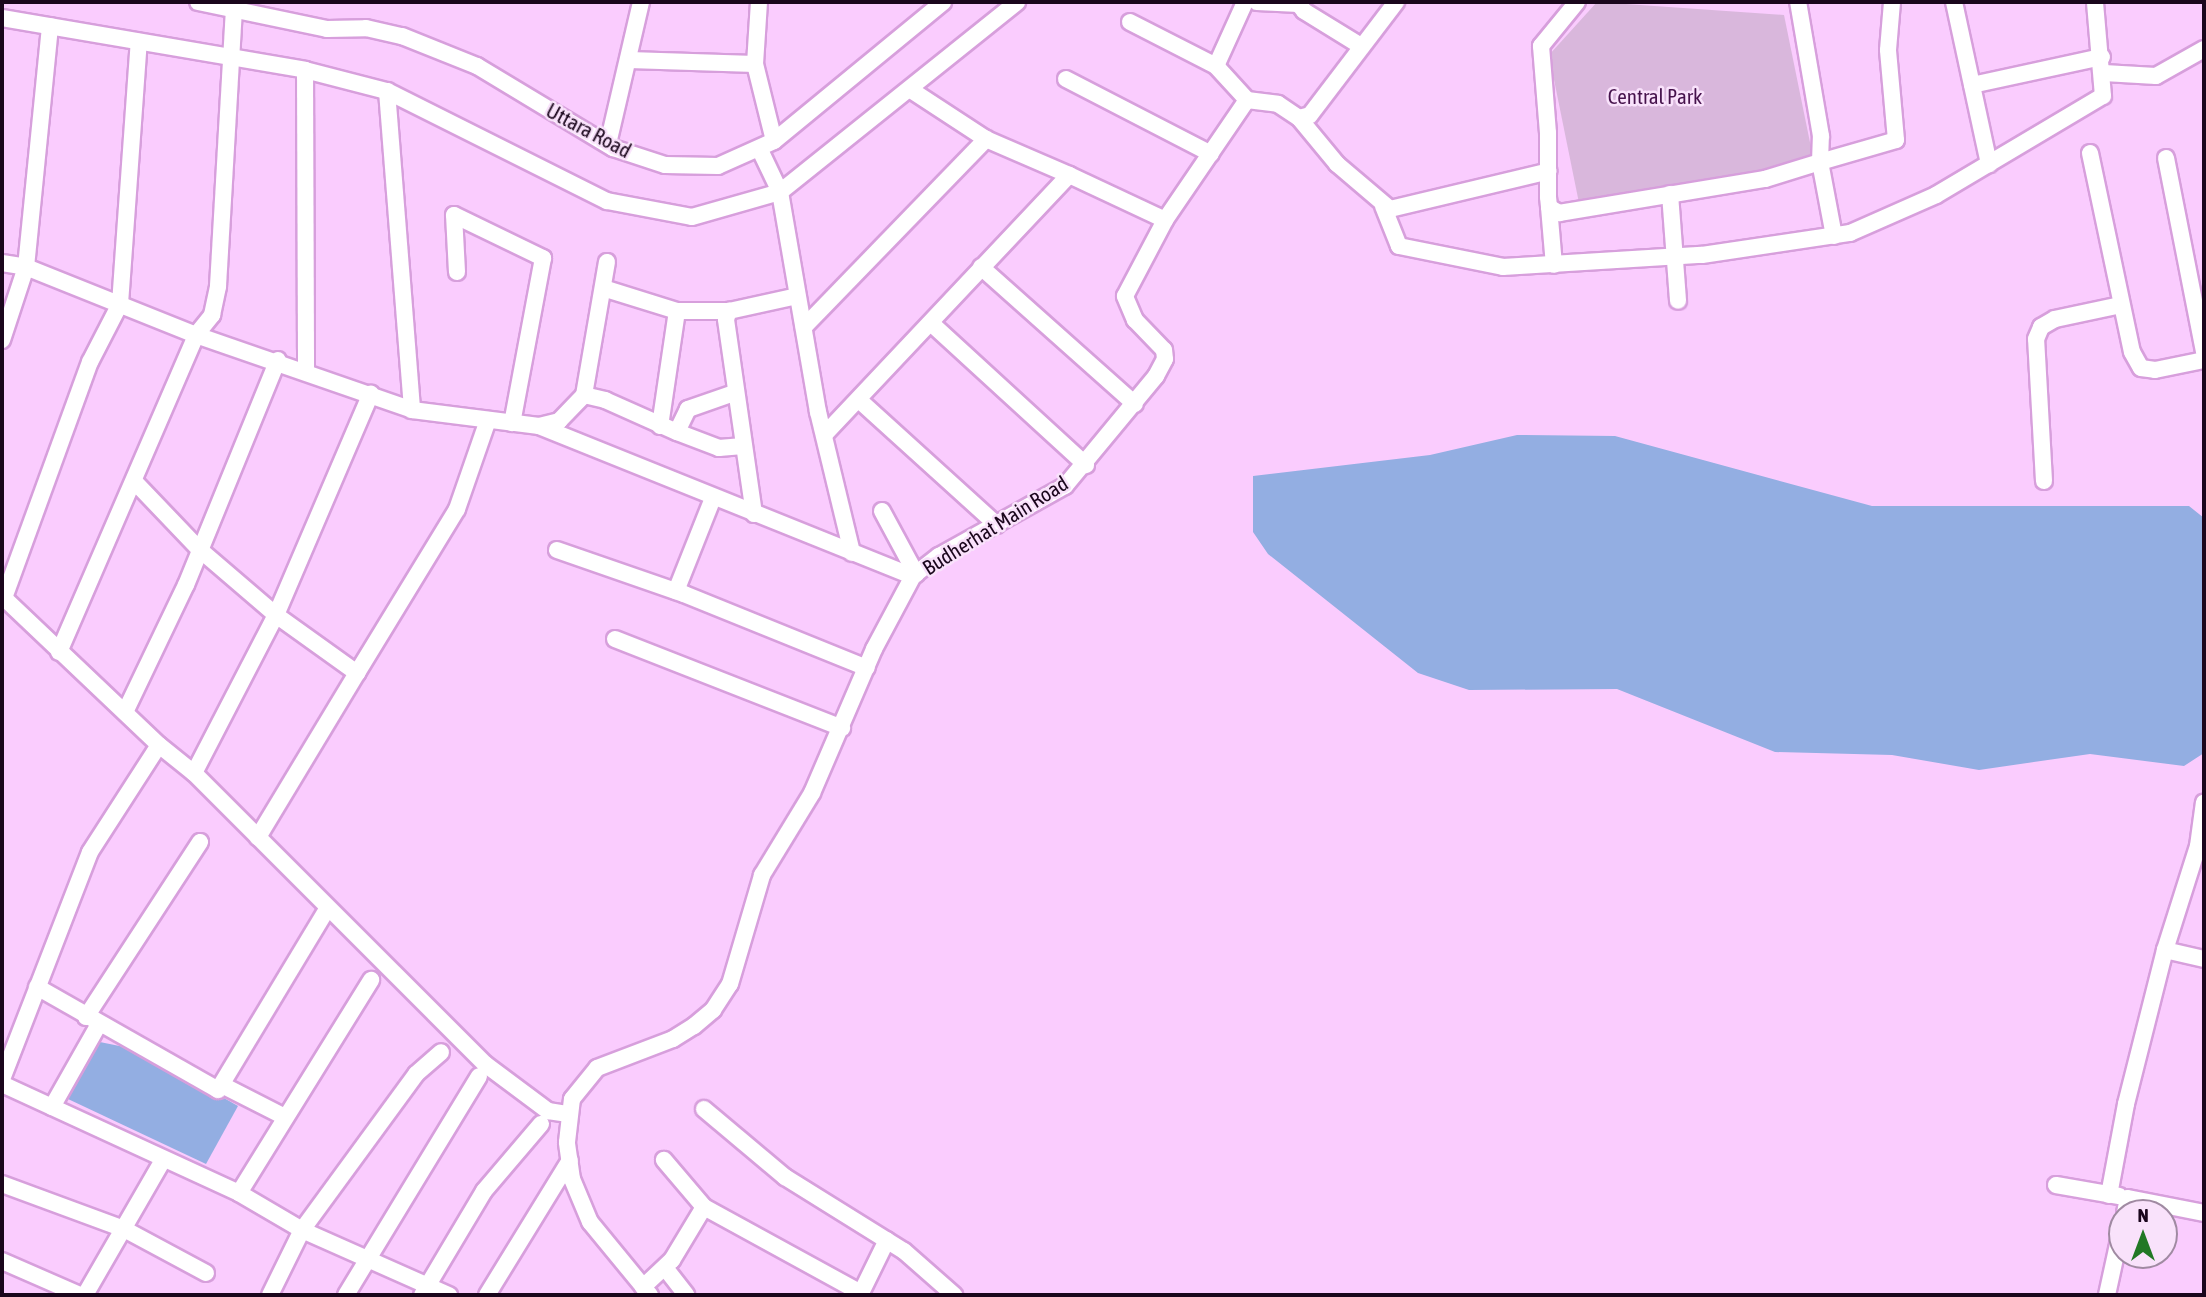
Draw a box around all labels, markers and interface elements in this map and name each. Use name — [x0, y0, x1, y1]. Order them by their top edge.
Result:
park label: Central Park — [1608, 83, 1702, 109]
street label: Uttara Road — [542, 97, 636, 163]
street label: Budherhat Main Road — [918, 470, 1072, 580]
north arrow — [2108, 1199, 2178, 1269]
text: N — [2137, 1204, 2149, 1226]

